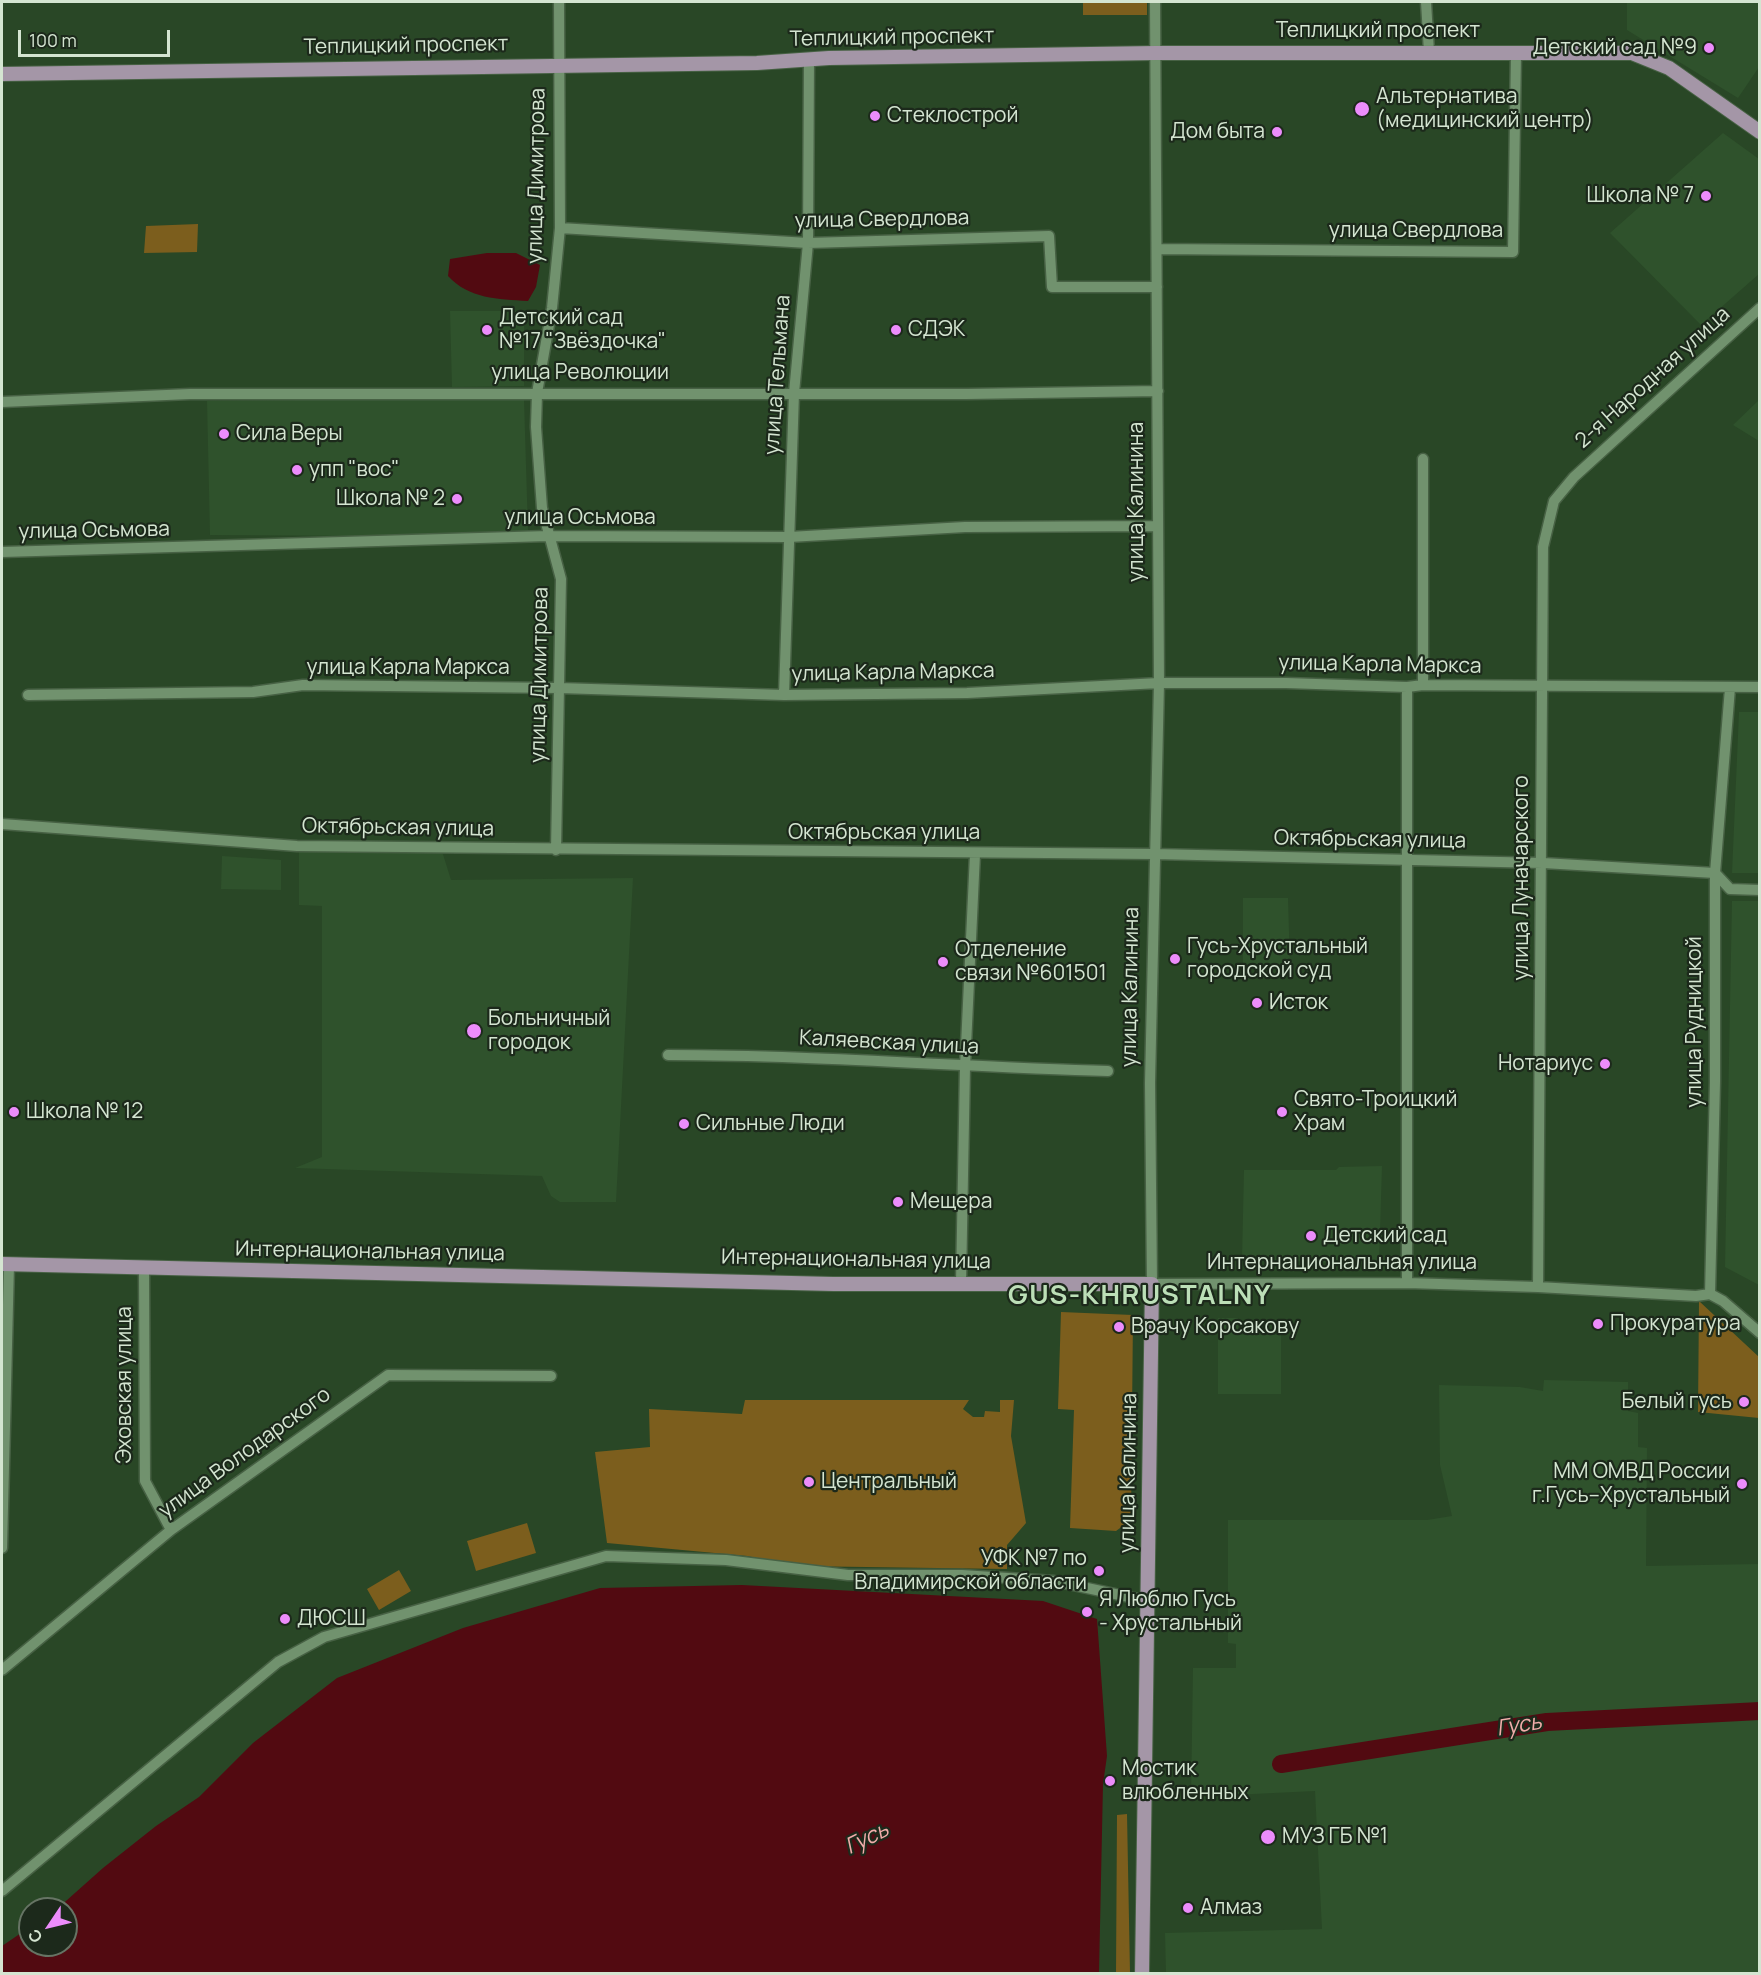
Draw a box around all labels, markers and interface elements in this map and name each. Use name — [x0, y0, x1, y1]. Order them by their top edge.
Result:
scale bar — [21, 18, 172, 56]
street label: Теплицкий проспект — [1276, 18, 1480, 44]
street label: Теплицкий проспект — [790, 24, 994, 52]
text: 100 m — [29, 28, 77, 52]
street label: Теплицкий проспект — [304, 32, 508, 60]
place label: Детский сад №9 — [1533, 35, 1697, 61]
marker: Детский сад №9 — [1702, 41, 1716, 55]
place label: Альтернатива (медицинский центр) — [1376, 84, 1593, 134]
street label: улица Димитрова — [523, 88, 551, 264]
marker: Альтернатива (медицинский центр) — [1353, 100, 1371, 118]
place label: Стеклострой — [887, 103, 1018, 129]
marker: Стеклострой — [868, 109, 882, 123]
place label: Дом быта — [1170, 119, 1265, 145]
marker: Дом быта — [1270, 125, 1284, 139]
place label: Школа № 7 — [1586, 183, 1694, 209]
marker: Школа № 7 — [1699, 189, 1713, 203]
street label: улица Свердлова — [795, 206, 969, 234]
street label: улица Свердлова — [1329, 218, 1503, 244]
street label: улица Тельмана — [760, 294, 796, 456]
street label: 2-я Народная улица — [1571, 302, 1735, 454]
place label: Детский сад №17 "Звёздочка" — [499, 305, 666, 355]
place label: СДЭК — [908, 317, 965, 343]
marker: Детский сад №17 "Звёздочка" — [480, 323, 494, 337]
marker: СДЭК — [889, 323, 903, 337]
street label: улица Революции — [491, 360, 669, 386]
place label: Сила Веры — [236, 421, 343, 447]
street label: улица Калинина — [1124, 422, 1150, 582]
marker: Сила Веры — [217, 427, 231, 441]
place label: упп "вос" — [309, 457, 400, 483]
marker: упп "вос" — [290, 463, 304, 477]
place label: Школа № 2 — [336, 486, 445, 512]
marker: Школа № 2 — [450, 492, 464, 506]
street label: улица Осьмова — [504, 505, 656, 531]
street label: улица Осьмова — [18, 517, 170, 545]
street label: улица Димитрова — [526, 587, 554, 763]
street label: улица Карла Маркса — [1278, 651, 1482, 679]
street label: улица Карла Маркса — [306, 655, 510, 681]
street label: улица Карла Маркса — [791, 659, 995, 687]
street label: улица Луначарского — [1509, 775, 1535, 981]
street label: Октябрьская улица — [302, 814, 494, 842]
street label: Октябрьская улица — [788, 820, 980, 846]
street label: Октябрьская улица — [1274, 826, 1466, 854]
street label: улица Калинина — [1117, 907, 1145, 1067]
place label: Гусь-Хрустальный городской суд — [1187, 934, 1368, 984]
street label: улица Рудницкой — [1682, 936, 1708, 1108]
place label: Отделение связи №601501 — [955, 937, 1107, 987]
marker: Гусь-Хрустальный городской суд — [1168, 952, 1182, 966]
marker: Отделение связи №601501 — [936, 955, 950, 969]
place label: Исток — [1269, 990, 1328, 1016]
marker: Исток — [1250, 996, 1264, 1010]
place label: Больничный городок — [488, 1006, 610, 1056]
marker: Больничный городок — [465, 1022, 483, 1040]
street label: Каляевская улица — [798, 1026, 980, 1060]
place label: Нотариус — [1498, 1051, 1593, 1077]
marker: Нотариус — [1598, 1057, 1612, 1071]
place label: Свято-Троицкий Храм — [1294, 1087, 1457, 1137]
place label: Школа № 12 — [26, 1099, 143, 1125]
marker: Школа № 12 — [7, 1105, 21, 1119]
marker: Свято-Троицкий Храм — [1275, 1105, 1289, 1119]
place label: Сильные Люди — [696, 1111, 845, 1137]
marker: Сильные Люди — [677, 1117, 691, 1131]
place label: Мещера — [910, 1189, 992, 1215]
marker: Мещера — [891, 1195, 905, 1209]
place label: Детский сад — [1323, 1223, 1447, 1249]
marker: Детский сад — [1304, 1229, 1318, 1243]
street label: Интернациональная улица — [235, 1237, 505, 1267]
street label: Интернациональная улица — [721, 1245, 991, 1275]
street label: Интернациональная улица — [1207, 1250, 1477, 1276]
district label: GUS-KHRUSTALNY — [1008, 1280, 1272, 1312]
street label: Эховская улица — [112, 1306, 138, 1464]
place label: Прокуратура — [1610, 1311, 1741, 1337]
place label: Врачу Корсакову — [1131, 1314, 1299, 1340]
marker: Прокуратура — [1591, 1317, 1605, 1331]
marker: Врачу Корсакову — [1112, 1320, 1126, 1334]
street label: улица Володарского — [154, 1382, 336, 1524]
place label: Белый гусь — [1622, 1389, 1732, 1415]
street label: улица Калинина — [1115, 1393, 1143, 1553]
marker: Белый гусь — [1737, 1395, 1751, 1409]
place label: ММ ОМВД России г.Гусь–Хрустальный — [1532, 1459, 1730, 1509]
place label: Центральный — [821, 1469, 957, 1495]
marker: Центральный — [802, 1475, 816, 1489]
marker: ММ ОМВД России г.Гусь–Хрустальный — [1735, 1477, 1749, 1491]
place label: УФК №7 по Владимирской области — [854, 1546, 1087, 1596]
marker: УФК №7 по Владимирской области — [1092, 1564, 1106, 1578]
place label: Я Люблю Гусь - Хрустальный — [1099, 1587, 1242, 1637]
marker: Я Люблю Гусь - Хрустальный — [1080, 1605, 1094, 1619]
place label: ДЮСШ — [297, 1606, 366, 1632]
marker: ДЮСШ — [278, 1612, 292, 1626]
water label: Гусь — [1495, 1709, 1543, 1743]
place label: Мостик влюбленных — [1122, 1756, 1249, 1806]
marker: Мостик влюбленных — [1103, 1774, 1117, 1788]
water label: Гусь — [841, 1817, 893, 1861]
place label: МУЗ ГБ №1 — [1282, 1824, 1388, 1850]
marker: МУЗ ГБ №1 — [1259, 1828, 1277, 1846]
place label: Алмаз — [1200, 1895, 1262, 1921]
north arrow — [18, 1897, 78, 1957]
marker: Алмаз — [1181, 1901, 1195, 1915]
text: С — [22, 1925, 47, 1947]

